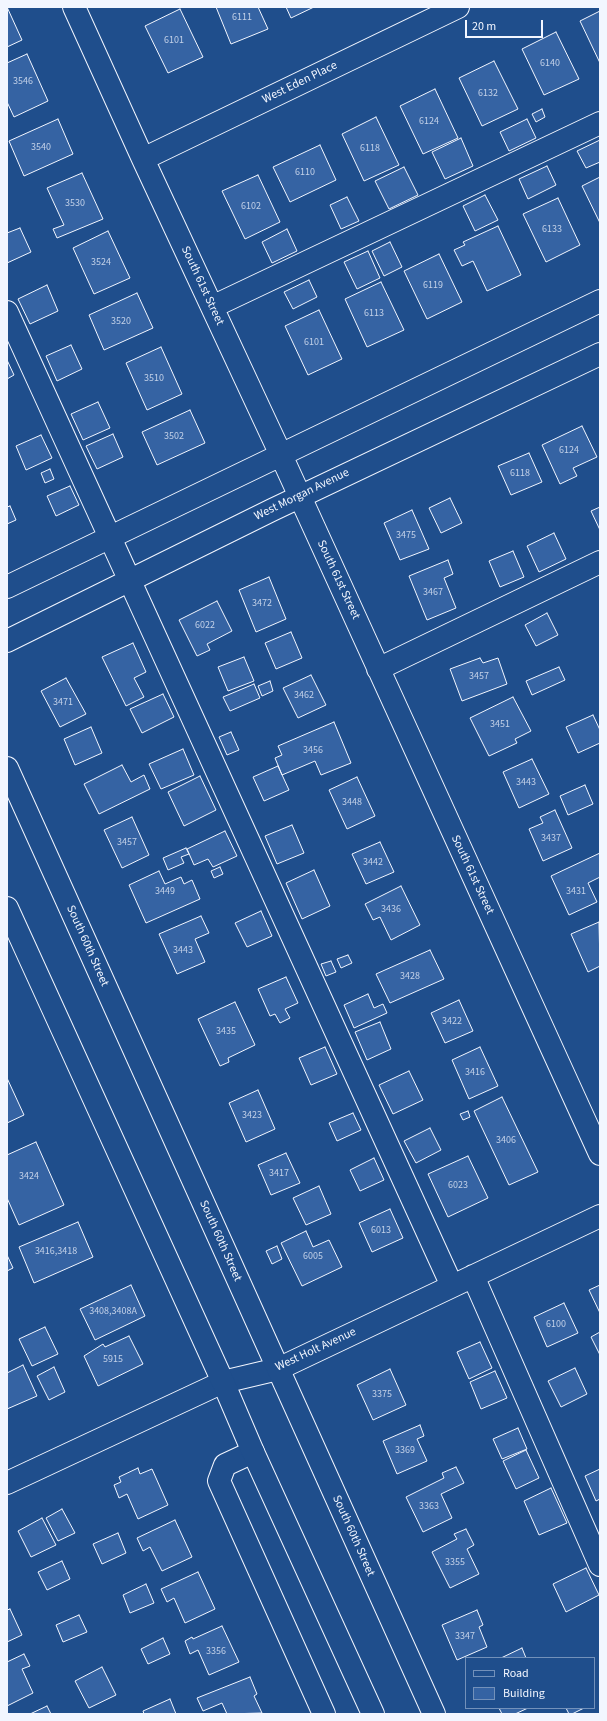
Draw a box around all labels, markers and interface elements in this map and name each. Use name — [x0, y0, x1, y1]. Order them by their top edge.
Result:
house number: 6111 — [232, 12, 252, 24]
scale bar — [467, 12, 545, 38]
text: 20 m — [472, 18, 496, 35]
house number: 6101 — [164, 35, 184, 47]
house number: 6140 — [540, 58, 560, 70]
street label: West Eden Place — [260, 59, 340, 107]
house number: 3546 — [13, 76, 33, 88]
house number: 6132 — [478, 88, 498, 100]
house number: 6124 — [419, 116, 439, 128]
house number: 3540 — [31, 142, 51, 154]
house number: 6118 — [360, 143, 380, 155]
house number: 6110 — [295, 167, 315, 179]
house number: 3530 — [65, 198, 85, 210]
house number: 6102 — [241, 201, 261, 213]
house number: 6133 — [542, 224, 562, 236]
street label: South 61st Street — [177, 244, 227, 328]
house number: 3524 — [91, 257, 111, 269]
house number: 6119 — [423, 280, 443, 292]
house number: 6113 — [364, 308, 384, 320]
house number: 3520 — [111, 316, 131, 328]
house number: 6101 — [304, 337, 324, 349]
house number: 3510 — [144, 373, 164, 385]
house number: 3502 — [164, 431, 184, 443]
house number: 6124 — [559, 445, 579, 457]
street label: West Morgan Avenue — [252, 466, 352, 524]
house number: 6118 — [510, 468, 530, 480]
house number: 3475 — [396, 530, 416, 542]
street label: South 61st Street — [313, 538, 363, 622]
house number: 3467 — [423, 587, 443, 599]
house number: 3472 — [252, 598, 272, 610]
house number: 6022 — [195, 620, 215, 632]
house number: 3457 — [469, 671, 489, 683]
house number: 3462 — [294, 690, 314, 702]
house number: 3471 — [53, 697, 73, 709]
house number: 3451 — [490, 719, 510, 731]
house number: 3456 — [303, 745, 323, 757]
house number: 3443 — [516, 777, 536, 789]
house number: 3448 — [342, 797, 362, 809]
street label: South 61st Street — [447, 833, 497, 917]
house number: 3437 — [541, 833, 561, 845]
house number: 3457 — [117, 837, 137, 849]
house number: 3442 — [363, 857, 383, 869]
house number: 3449 — [155, 886, 175, 898]
house number: 3431 — [566, 886, 586, 898]
street label: South 60th Street — [63, 903, 111, 989]
house number: 3436 — [381, 904, 401, 916]
house number: 3443 — [173, 945, 193, 957]
house number: 3428 — [400, 971, 420, 983]
house number: 3422 — [442, 1016, 462, 1028]
house number: 3435 — [216, 1026, 236, 1038]
house number: 3416 — [465, 1067, 485, 1079]
house number: 3423 — [242, 1110, 262, 1122]
house number: 3406 — [496, 1135, 516, 1147]
house number: 3417 — [269, 1168, 289, 1180]
house number: 3424 — [19, 1171, 39, 1183]
house number: 6023 — [448, 1180, 468, 1192]
street label: South 60th Street — [196, 1198, 244, 1284]
house number: 6013 — [371, 1225, 391, 1237]
house number: 3416,3418 — [35, 1246, 77, 1258]
house number: 6005 — [303, 1251, 323, 1263]
house number: 3408,3408A — [89, 1306, 137, 1318]
house number: 6100 — [546, 1319, 566, 1331]
street label: West Holt Avenue — [273, 1325, 359, 1375]
house number: 5915 — [103, 1354, 123, 1366]
house number: 3375 — [372, 1389, 392, 1401]
house number: 3369 — [395, 1445, 415, 1457]
street label: South 60th Street — [329, 1493, 377, 1579]
house number: 3363 — [419, 1501, 439, 1513]
house number: 3355 — [445, 1557, 465, 1569]
house number: 3347 — [455, 1631, 475, 1643]
house number: 3356 — [206, 1646, 226, 1658]
legend — [465, 1657, 595, 1709]
text: Road — [503, 1665, 529, 1682]
text: Building — [503, 1685, 545, 1702]

